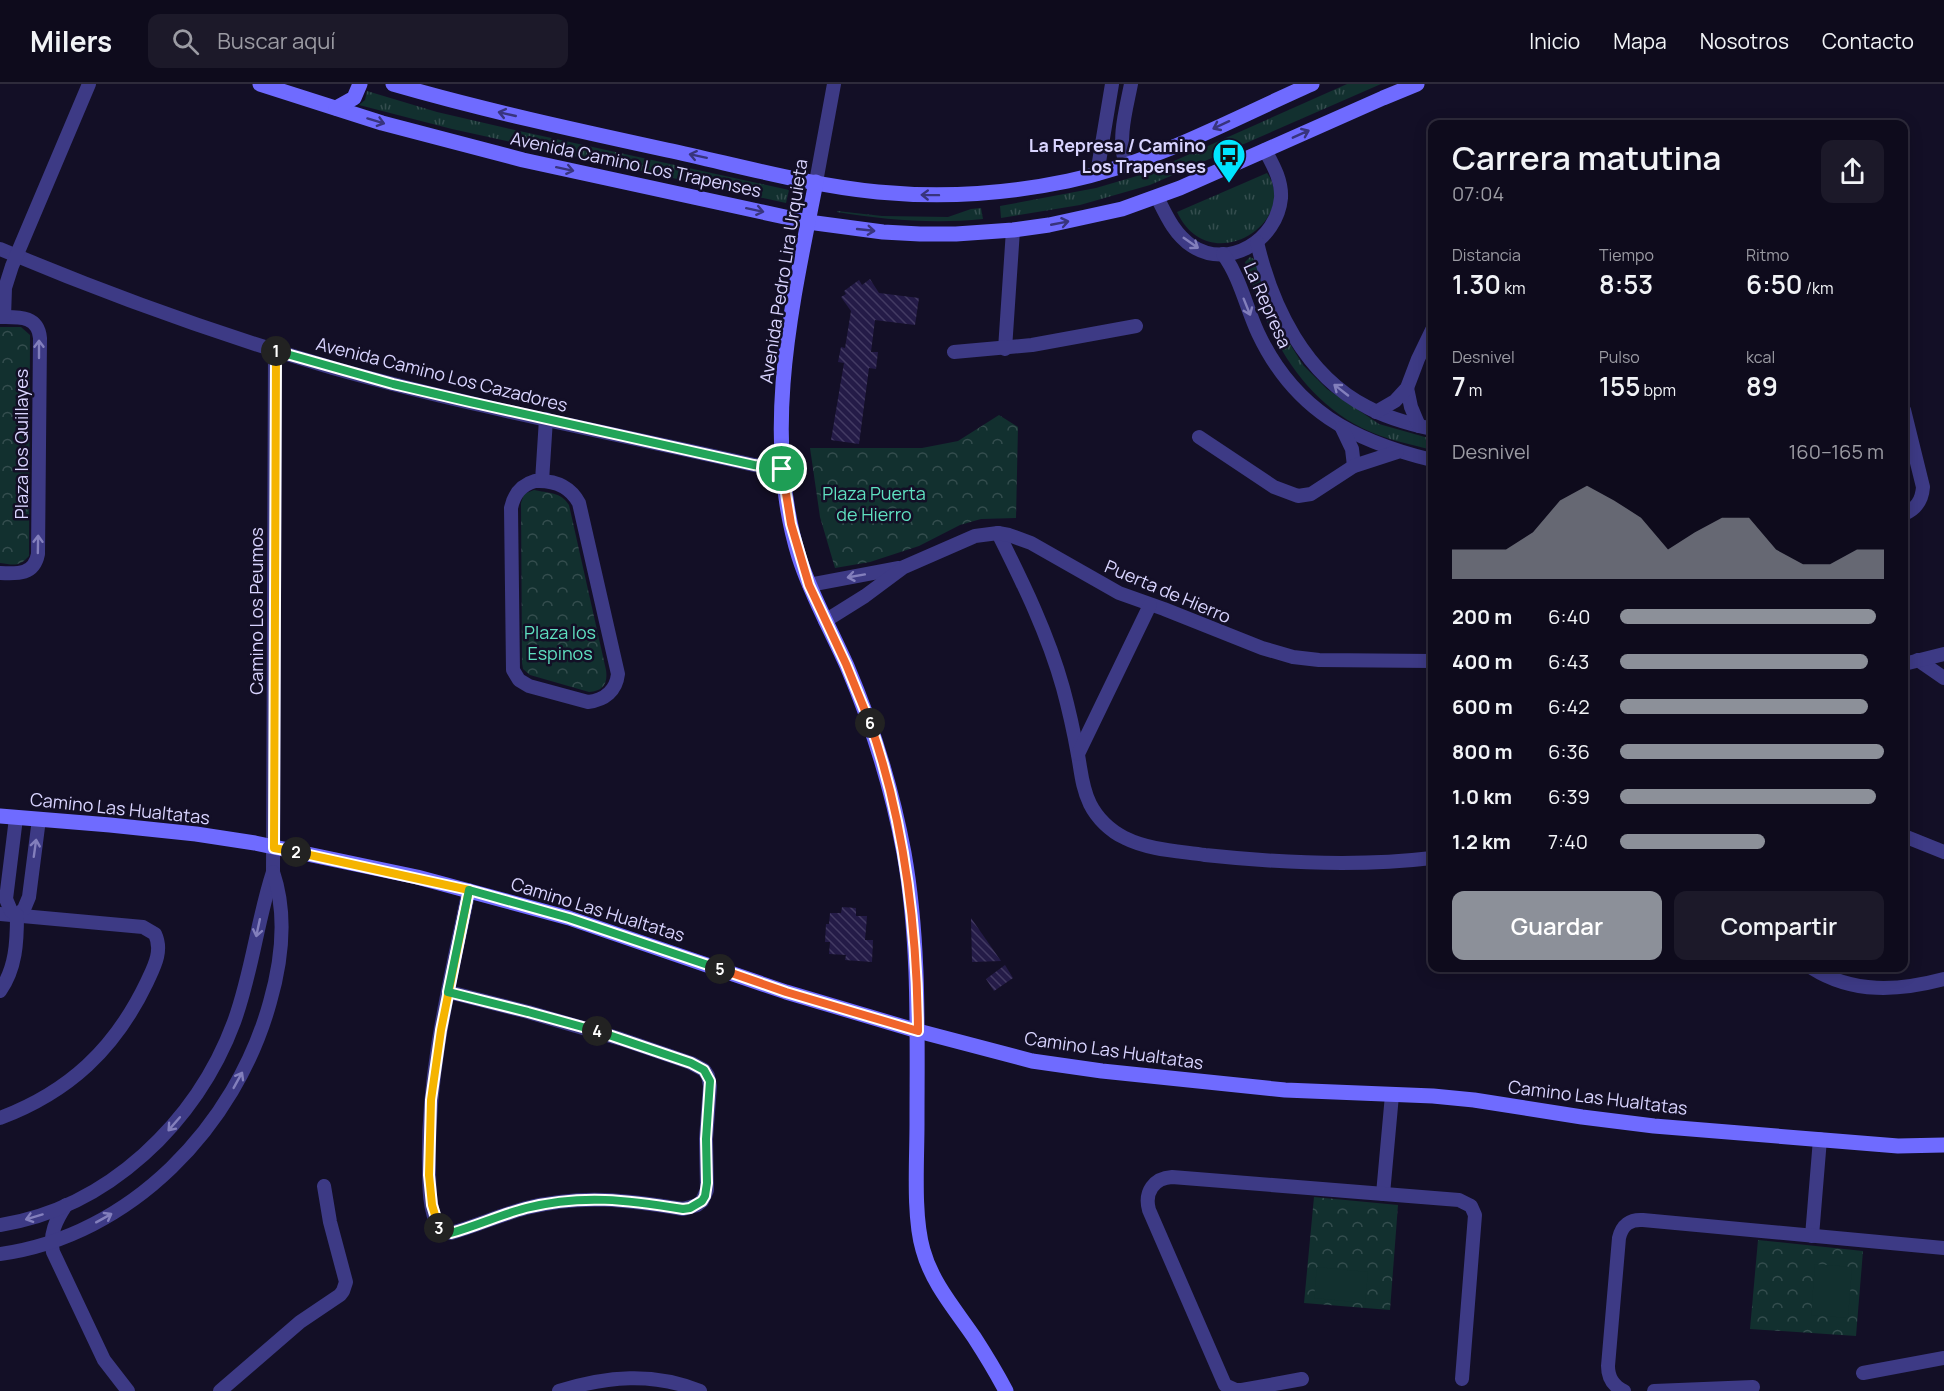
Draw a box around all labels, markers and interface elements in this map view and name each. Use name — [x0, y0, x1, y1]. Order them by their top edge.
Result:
search box — [148, 14, 568, 68]
text: Milers — [30, 22, 112, 60]
icon: search — [169, 25, 202, 58]
text: Buscar aquí — [217, 26, 336, 56]
text: Inicio — [1529, 27, 1580, 55]
text: Mapa — [1613, 27, 1667, 55]
text: Nosotros — [1700, 27, 1789, 55]
text: Contacto — [1822, 27, 1914, 55]
one-way arrow — [498, 108, 517, 119]
one-way arrow — [366, 116, 385, 127]
one-way arrow — [1212, 120, 1230, 132]
street label: Avenida Camino Los Trapenses — [508, 126, 764, 202]
one-way arrow — [1292, 127, 1310, 139]
place label: La Represa / Camino Los Trapenses — [1029, 133, 1206, 178]
text: Carrera matutina — [1452, 135, 1721, 180]
bus stop icon: La Represa / Camino Los Trapenses — [1211, 137, 1247, 184]
button: share — [1821, 140, 1884, 203]
one-way arrow — [688, 150, 707, 162]
street label: Avenida Pedro Lira Urquieta — [753, 157, 813, 385]
one-way arrow — [555, 163, 574, 175]
text: 07:04 — [1452, 180, 1504, 207]
one-way arrow — [921, 189, 941, 200]
one-way arrow — [745, 205, 764, 217]
one-way arrow — [1050, 217, 1070, 228]
one-way arrow — [856, 225, 876, 236]
one-way arrow — [1182, 237, 1198, 249]
text: Distancia — [1452, 244, 1521, 266]
text: Tiempo — [1599, 244, 1654, 266]
text: Ritmo — [1746, 244, 1789, 266]
street label: La Represa — [1238, 258, 1298, 352]
text: 1.30 — [1452, 266, 1501, 302]
text: 8:53 — [1599, 266, 1653, 302]
text: 6:50 — [1746, 266, 1803, 302]
text: km — [1501, 277, 1526, 299]
text: /km — [1803, 277, 1833, 299]
one-way arrow — [1242, 297, 1253, 315]
street label: Avenida Camino Los Cazadores — [314, 331, 570, 417]
pin: 1 — [261, 336, 291, 366]
one-way arrow — [34, 340, 45, 360]
text: 1 — [272, 340, 280, 362]
text: Desnivel — [1452, 346, 1515, 368]
text: Pulso — [1599, 346, 1640, 368]
text: kcal — [1746, 346, 1775, 368]
text: 7 — [1452, 368, 1466, 404]
text: 155 — [1599, 368, 1640, 404]
text: 89 — [1746, 368, 1778, 404]
street label: Plaza los Quillayes — [9, 369, 33, 519]
text: m — [1466, 379, 1482, 401]
text: bpm — [1640, 379, 1676, 401]
one-way arrow — [1333, 383, 1349, 396]
text: Desnivel — [1452, 438, 1530, 465]
text: 160–165 m — [1788, 438, 1884, 465]
pin — [756, 443, 807, 494]
icon: arrive — [765, 452, 798, 485]
park label: Plaza Puerta de Hierro — [822, 481, 926, 526]
street label: Camino Los Peumos — [244, 527, 268, 695]
one-way arrow — [32, 535, 44, 555]
street label: Puerta de Hierro — [1101, 554, 1235, 628]
one-way arrow — [847, 571, 867, 582]
text: 200 m — [1452, 603, 1512, 630]
text: 6:40 — [1548, 603, 1590, 630]
park label: Plaza los Espinos — [524, 620, 596, 665]
text: 400 m — [1452, 648, 1512, 675]
text: 6:43 — [1548, 648, 1589, 675]
text: 600 m — [1452, 693, 1513, 720]
text: 6:42 — [1548, 693, 1590, 720]
pin: 6 — [855, 708, 885, 738]
text: 6 — [865, 712, 875, 734]
text: 800 m — [1452, 738, 1513, 765]
text: 6:36 — [1548, 738, 1590, 765]
text: 1.0 km — [1452, 783, 1512, 810]
text: 6:39 — [1548, 783, 1590, 810]
street label: Camino Las Hualtatas — [29, 787, 211, 829]
text: 1.2 km — [1452, 828, 1511, 855]
text: 7:40 — [1548, 828, 1588, 855]
pin: 2 — [281, 837, 311, 867]
one-way arrow — [30, 838, 41, 858]
text: 2 — [291, 841, 301, 863]
street label: Camino Las Hualtatas — [508, 871, 688, 947]
button: Guardar — [1452, 891, 1662, 960]
button: Compartir — [1674, 891, 1884, 960]
one-way arrow — [252, 919, 264, 938]
pin: 5 — [705, 954, 735, 984]
text: 5 — [715, 958, 725, 980]
pin: 4 — [582, 1016, 612, 1046]
text: 4 — [592, 1020, 602, 1042]
street label: Camino Las Hualtatas — [1023, 1026, 1205, 1074]
one-way arrow — [232, 1072, 244, 1089]
street label: Camino Las Hualtatas — [1507, 1074, 1689, 1120]
one-way arrow — [167, 1116, 181, 1131]
one-way arrow — [25, 1212, 44, 1223]
one-way arrow — [95, 1212, 112, 1224]
pin: 3 — [424, 1213, 454, 1243]
text: 3 — [434, 1217, 444, 1239]

